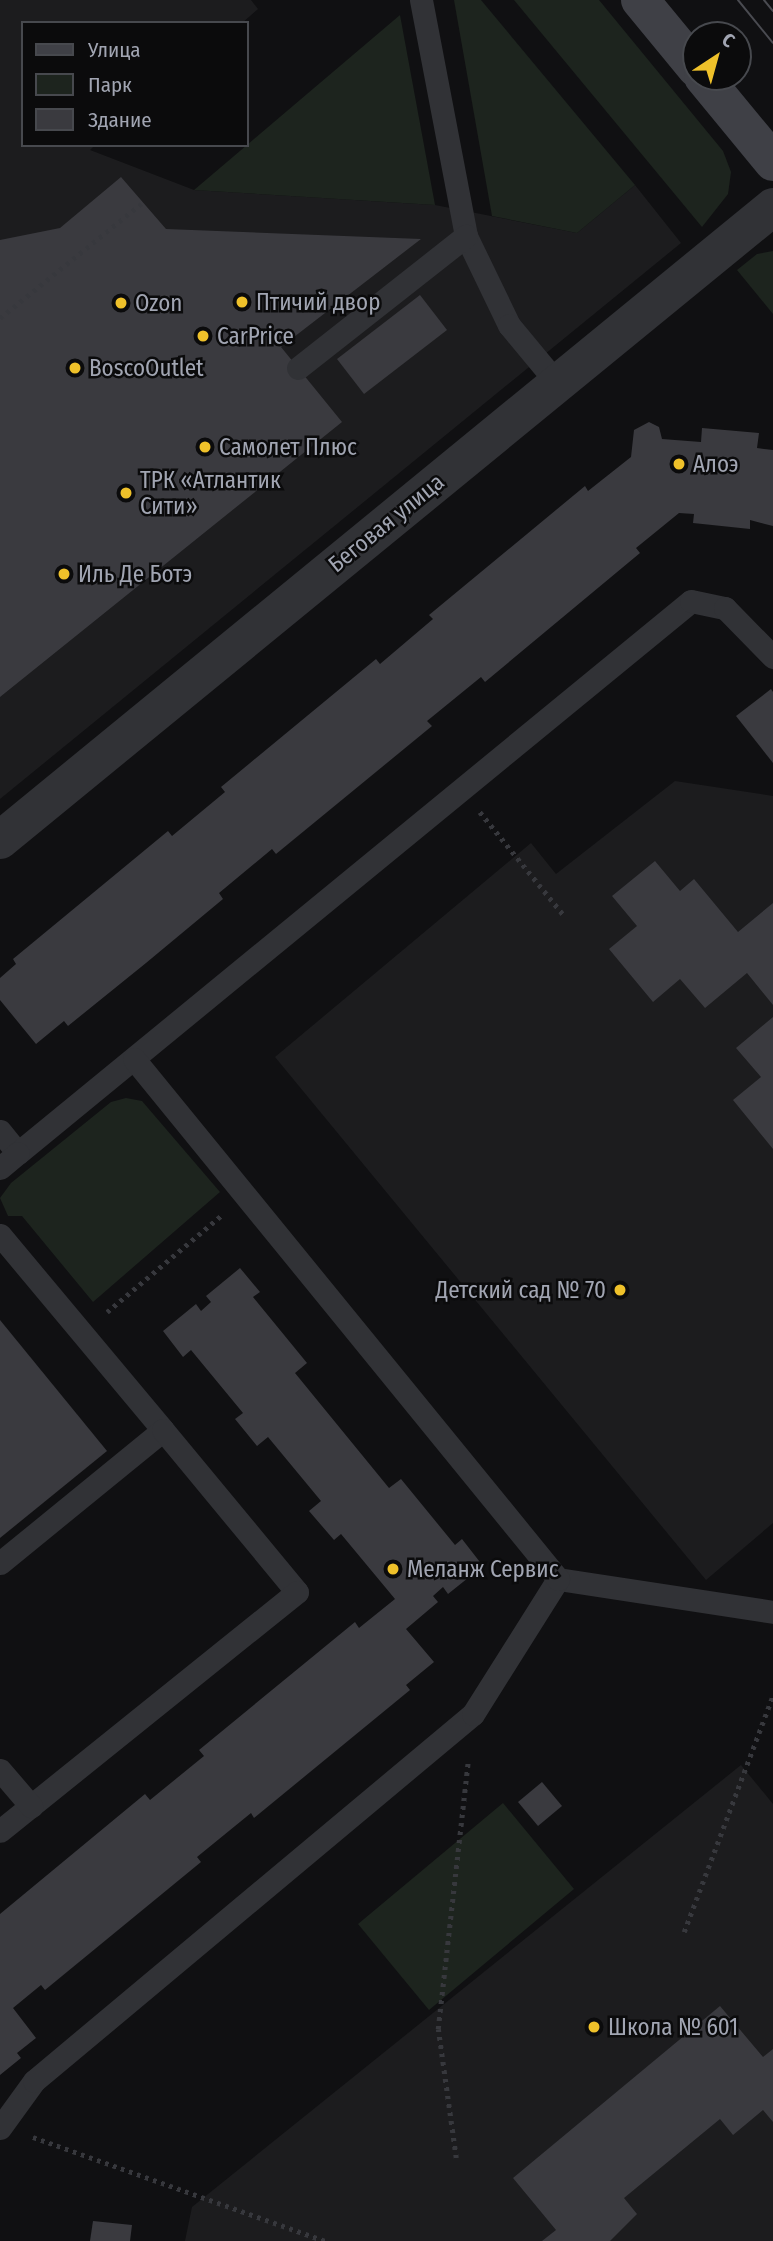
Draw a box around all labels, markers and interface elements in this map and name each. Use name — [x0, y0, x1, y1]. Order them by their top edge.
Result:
legend — [21, 21, 248, 147]
north arrow — [682, 21, 752, 91]
text: С — [718, 28, 739, 52]
text: Улица — [88, 37, 141, 63]
text: Парк — [88, 72, 132, 98]
text: Здание — [88, 107, 152, 133]
place label: Птичий двор — [256, 288, 380, 316]
place label: Ozon — [135, 289, 182, 317]
marker: Птичий двор — [234, 294, 250, 310]
marker: Ozon — [113, 295, 129, 311]
place label: CarPrice — [217, 322, 294, 350]
marker: CarPrice — [195, 328, 211, 344]
place label: BoscoOutlet — [89, 354, 204, 382]
marker: BoscoOutlet — [67, 360, 83, 376]
place label: Самолет Плюс — [219, 433, 357, 461]
marker: Самолет Плюс — [197, 439, 213, 455]
place label: Алоэ — [693, 450, 738, 478]
marker: Алоэ — [671, 456, 687, 472]
place label: ТРК «Атлантик Сити» — [140, 466, 281, 520]
street label: Беговая улица — [323, 468, 449, 578]
marker: ТРК «Атлантик Сити» — [118, 485, 134, 501]
place label: Иль Де Ботэ — [78, 560, 192, 588]
marker: Иль Де Ботэ — [56, 566, 72, 582]
place label: Детский сад № 70 — [435, 1276, 606, 1304]
marker: Детский сад № 70 — [612, 1282, 628, 1298]
place label: Меланж Сервис — [407, 1555, 559, 1583]
marker: Меланж Сервис — [385, 1561, 401, 1577]
place label: Школа № 601 — [608, 2013, 738, 2041]
marker: Школа № 601 — [586, 2019, 602, 2035]

